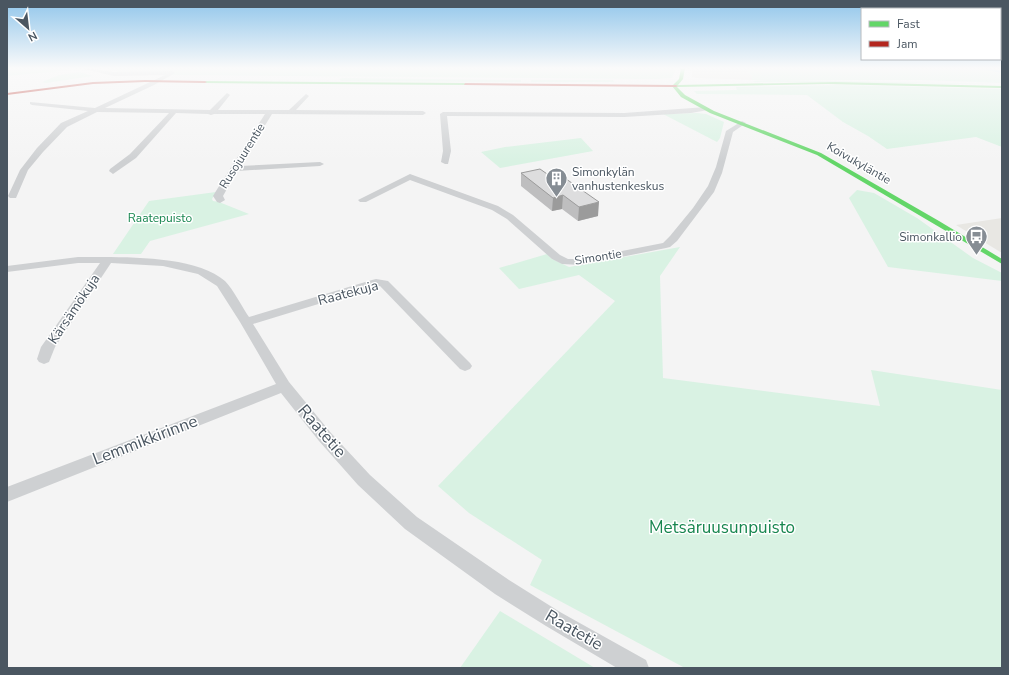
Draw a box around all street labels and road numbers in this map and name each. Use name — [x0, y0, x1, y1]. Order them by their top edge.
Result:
street label: Rusojuurentie — [216, 120, 268, 192]
street label: Koivukyläntie — [824, 138, 894, 188]
street label: Simontie — [573, 245, 623, 269]
street label: Kärsämökuja — [44, 270, 104, 348]
street label: Raatekuja — [316, 276, 380, 310]
street label: Raatetie — [293, 400, 351, 462]
street label: Lemmikkirinne — [89, 409, 201, 471]
street label: Raatetie — [541, 604, 607, 656]

